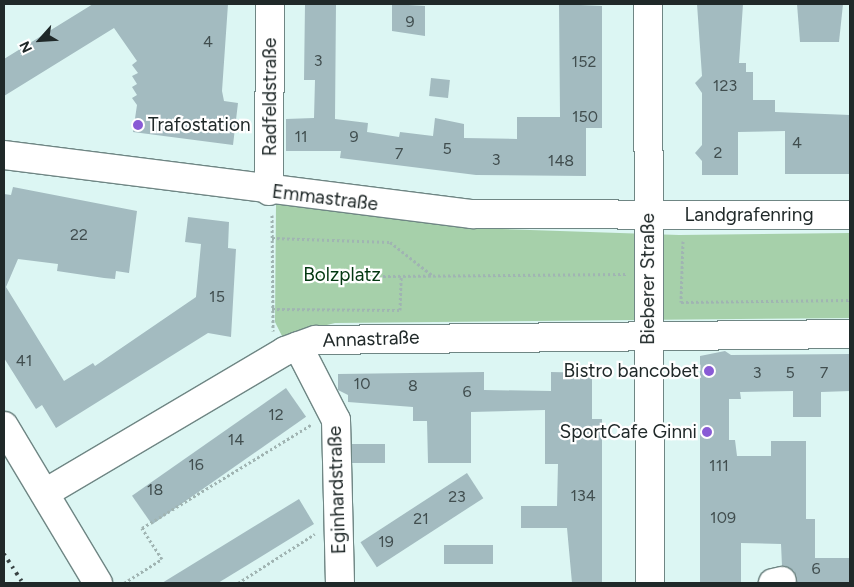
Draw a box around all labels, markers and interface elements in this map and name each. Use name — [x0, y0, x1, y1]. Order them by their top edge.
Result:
house number: 9 — [405, 12, 415, 32]
north arrow — [15, 15, 65, 65]
house number: 4 — [203, 32, 213, 52]
text: N — [16, 38, 36, 55]
street label: Radfeldstraße — [259, 38, 281, 156]
house number: 3 — [314, 51, 322, 71]
house number: 152 — [572, 52, 596, 72]
house number: 123 — [713, 76, 737, 96]
house number: 150 — [572, 107, 598, 127]
place label: Trafostation — [148, 114, 251, 136]
marker: Trafostation — [132, 119, 144, 131]
house number: 11 — [294, 127, 308, 147]
house number: 9 — [349, 127, 359, 147]
house number: 4 — [792, 133, 802, 153]
house number: 5 — [442, 139, 452, 159]
house number: 2 — [714, 143, 722, 163]
house number: 7 — [395, 144, 403, 164]
house number: 3 — [492, 150, 500, 170]
house number: 148 — [548, 151, 574, 171]
street label: Emmastraße — [271, 180, 379, 216]
street label: Landgrafenring — [684, 204, 814, 226]
street label: Bieberer Straße — [637, 213, 659, 345]
house number: 22 — [70, 225, 88, 245]
park label: Bolzplatz — [303, 264, 381, 286]
house number: 15 — [209, 287, 225, 307]
street label: Annastraße — [322, 326, 420, 352]
house number: 41 — [16, 351, 32, 371]
place label: Bistro bancobet — [563, 360, 699, 382]
house number: 3 — [753, 363, 761, 383]
house number: 5 — [785, 363, 795, 383]
house number: 7 — [820, 363, 828, 383]
marker: Bistro bancobet — [703, 365, 715, 377]
house number: 10 — [354, 374, 370, 394]
house number: 8 — [408, 376, 418, 396]
house number: 6 — [462, 382, 472, 402]
house number: 12 — [268, 405, 284, 425]
place label: SportCafe Ginni — [560, 421, 697, 443]
street label: Eginhardstraße — [323, 425, 351, 555]
marker: SportCafe Ginni — [701, 426, 713, 438]
house number: 14 — [228, 430, 244, 450]
house number: 16 — [188, 455, 204, 475]
house number: 111 — [709, 456, 729, 476]
house number: 18 — [147, 480, 163, 500]
house number: 134 — [570, 486, 596, 506]
house number: 23 — [448, 487, 466, 507]
house number: 109 — [710, 508, 736, 528]
house number: 21 — [413, 509, 429, 529]
house number: 19 — [378, 532, 394, 552]
house number: 6 — [811, 559, 821, 579]

